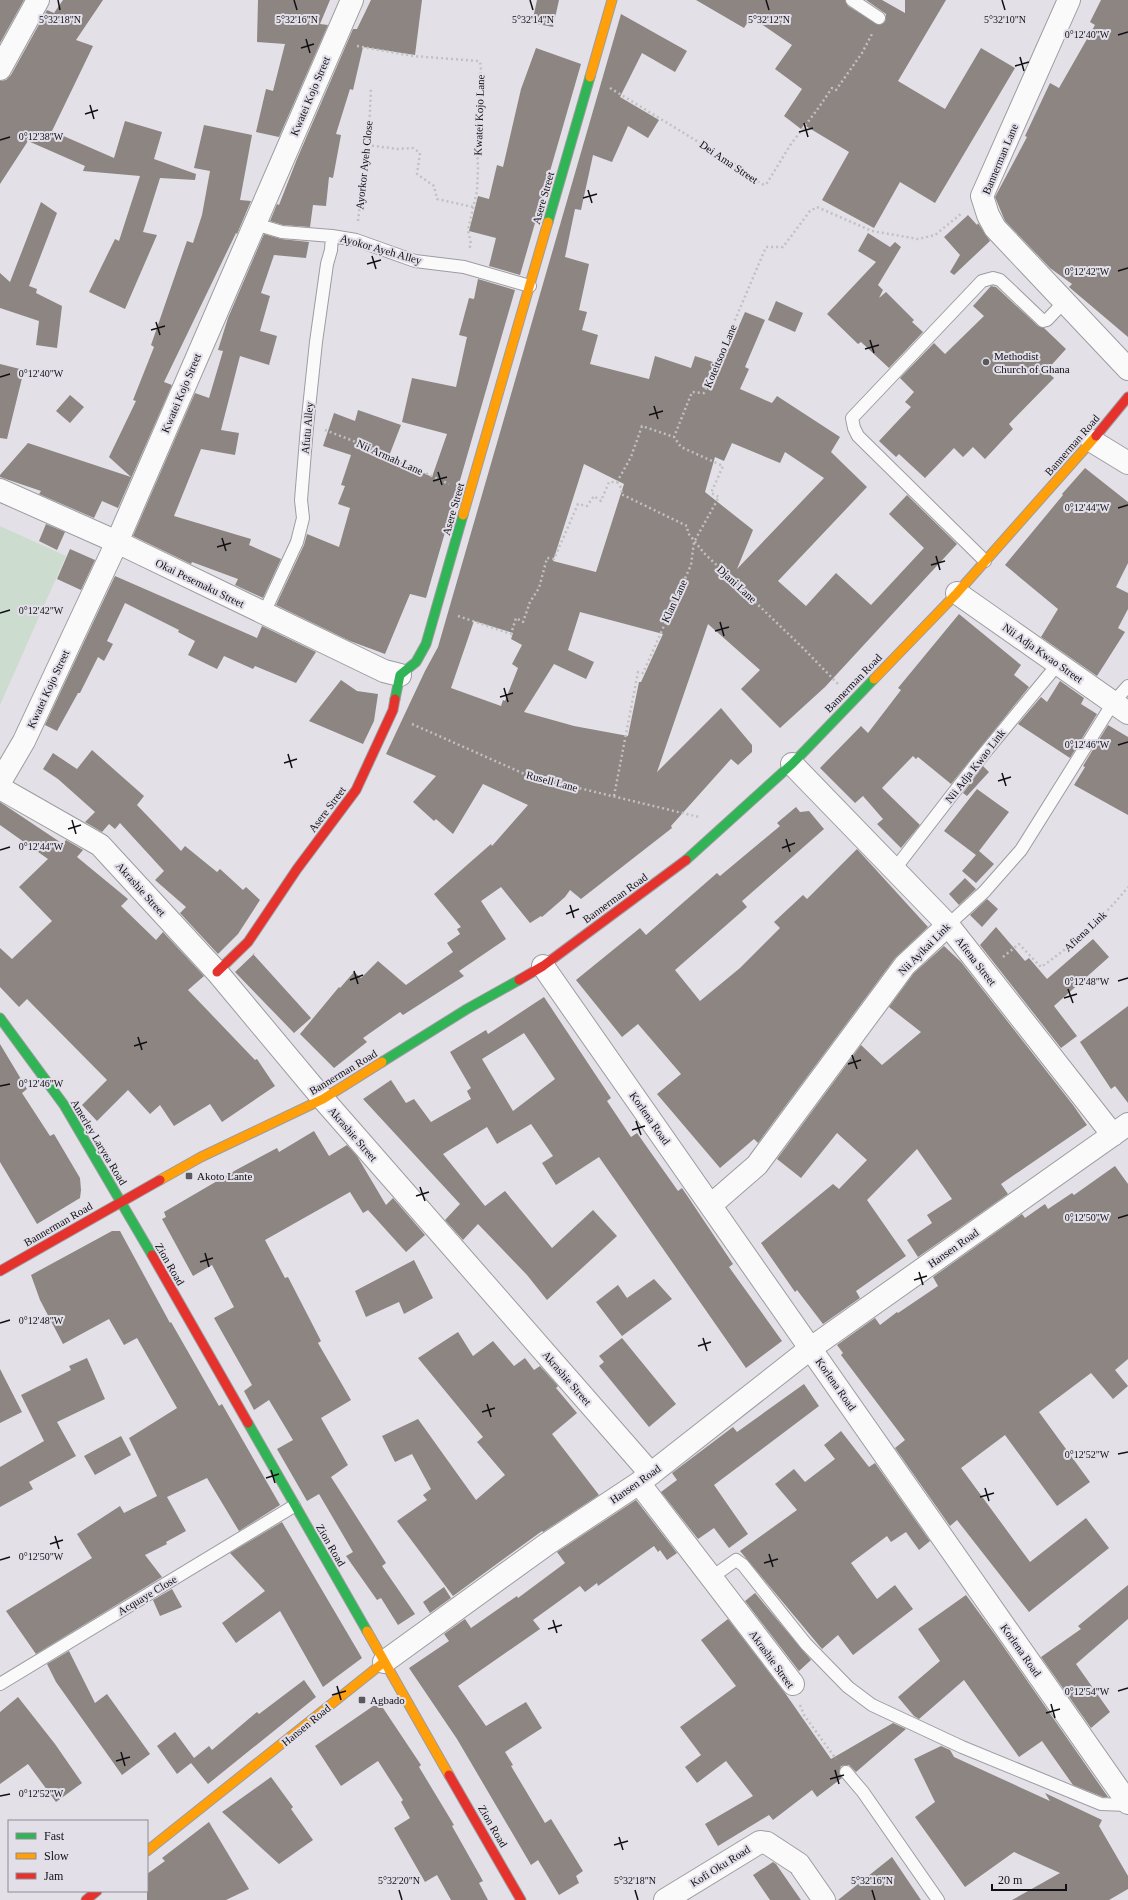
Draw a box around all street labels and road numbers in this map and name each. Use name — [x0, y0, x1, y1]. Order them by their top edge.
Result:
street label: Kwatei Kojo Street — [288, 55, 332, 137]
street label: Kwatei Kojo Lane — [472, 74, 486, 156]
street label: Ayorkor Ayeh Close — [353, 120, 375, 210]
street label: Bannerman Lane — [980, 122, 1020, 196]
street label: Dei Ama Street — [698, 138, 760, 186]
street label: Asere Street — [530, 170, 556, 226]
street label: Ayokor Ayeh Alley — [339, 232, 424, 267]
street label: Koteitsoo Lane — [701, 322, 739, 389]
street label: Kwatei Kojo Street — [159, 352, 203, 434]
street label: Afutu Alley — [299, 401, 315, 455]
street label: Bannerman Road — [1042, 412, 1102, 478]
street label: Nii Armah Lane — [355, 437, 425, 477]
street label: Asere Street — [440, 481, 466, 537]
street label: Okai Pesemaku Street — [154, 556, 246, 610]
street label: Djani Lane — [715, 563, 759, 605]
street label: Klan Lane — [659, 577, 689, 624]
street label: Nii Adja Kwao Street — [1001, 621, 1085, 685]
street label: Kwatei Kojo Street — [25, 648, 71, 730]
street label: Bannerman Road — [822, 651, 884, 715]
street label: Nii Adja Kwao Link — [943, 726, 1008, 805]
street label: Rusell Lane — [525, 768, 579, 794]
street label: Asere Street — [306, 784, 348, 834]
street label: Akrashie Street — [114, 860, 168, 918]
street label: Bannerman Road — [580, 870, 650, 925]
street label: Afiena Link — [1061, 908, 1109, 954]
street label: Nii Ayikai Link — [895, 920, 953, 978]
street label: Afiena Street — [953, 934, 999, 988]
street label: Bannerman Road — [307, 1047, 379, 1097]
street label: Korlena Road — [627, 1089, 673, 1147]
street label: Amerley Laryea Road — [69, 1097, 130, 1187]
street label: Akrashie Street — [326, 1104, 380, 1164]
street label: Bannerman Road — [22, 1199, 95, 1248]
street label: Hansen Road — [925, 1226, 981, 1270]
street label: Zion Road — [153, 1241, 187, 1288]
street label: Akrashie Street — [540, 1348, 594, 1408]
street label: Korlena Road — [813, 1355, 859, 1413]
street label: Hansen Road — [607, 1462, 663, 1506]
street label: Zion Road — [314, 1522, 348, 1569]
street label: Acquaye Close — [115, 1573, 179, 1617]
street label: Korlena Road — [998, 1621, 1044, 1679]
street label: Akrashie Street — [747, 1628, 797, 1690]
street label: Hansen Road — [279, 1701, 333, 1748]
street label: Zion Road — [476, 1803, 510, 1850]
street label: Kofi Oku Road — [688, 1843, 752, 1889]

